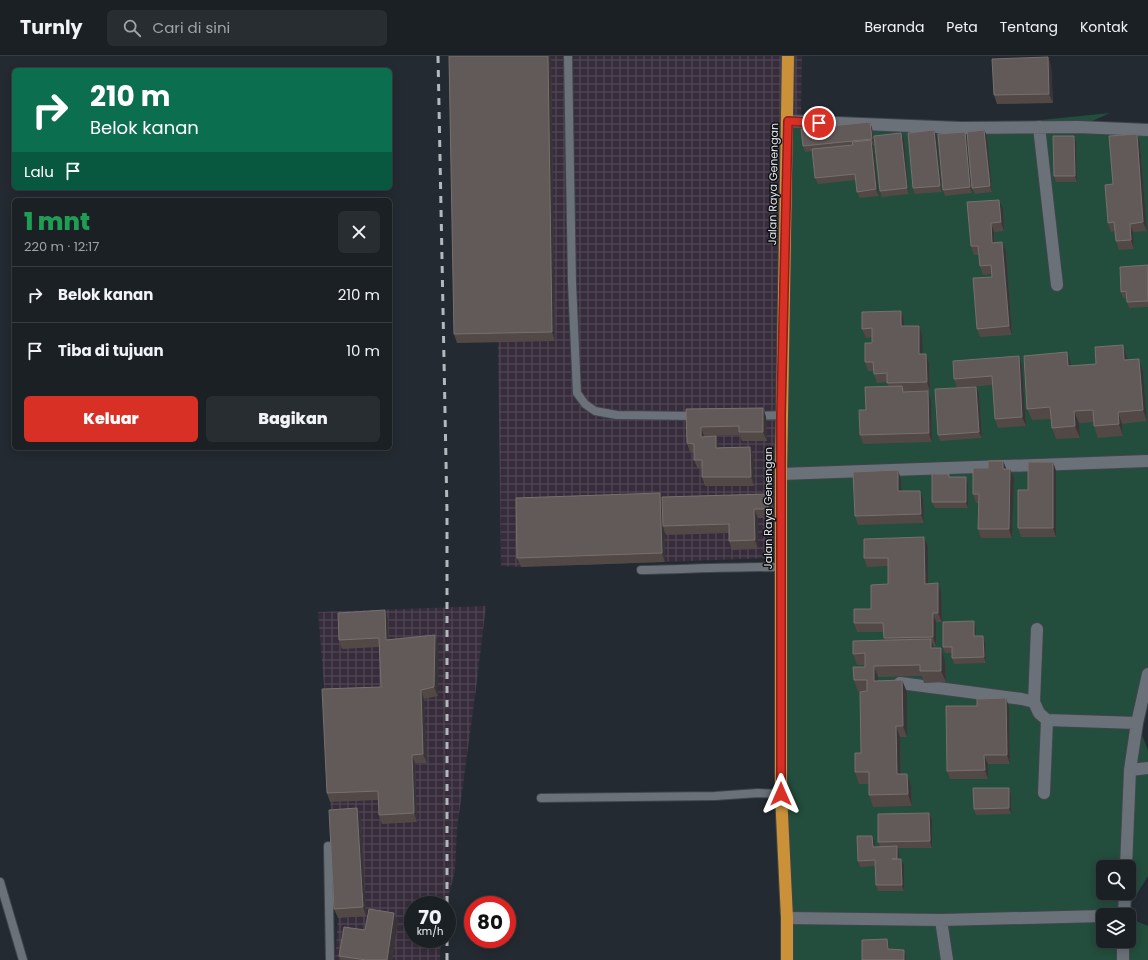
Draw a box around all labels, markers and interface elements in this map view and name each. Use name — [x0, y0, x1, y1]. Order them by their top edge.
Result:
search box — [107, 10, 387, 46]
text: Turnly — [20, 14, 83, 41]
icon: search — [121, 17, 143, 39]
text: Cari di sini — [153, 17, 230, 38]
text: Beranda — [865, 17, 924, 37]
text: Peta — [946, 17, 978, 37]
text: Tentang — [1000, 17, 1058, 37]
text: Kontak — [1080, 17, 1128, 37]
text: 210 m — [90, 77, 170, 116]
icon: right — [24, 84, 76, 136]
pin — [802, 106, 836, 140]
icon: arrive — [808, 112, 830, 134]
text: Belok kanan — [90, 115, 199, 140]
street label: Jalan Raya Genengan — [764, 123, 782, 245]
icon: arrive — [62, 160, 84, 182]
text: Lalu — [24, 161, 54, 182]
text: 1 mnt — [24, 205, 90, 238]
button: close — [338, 211, 380, 253]
text: 220 m · 12:17 — [24, 237, 99, 256]
icon: right — [24, 284, 46, 306]
text: Belok kanan — [58, 284, 153, 305]
text: 210 m — [338, 284, 380, 305]
icon: arrive — [24, 340, 46, 362]
text: Tiba di tujuan — [58, 340, 164, 361]
text: 10 m — [346, 340, 380, 361]
button: Keluar — [24, 396, 198, 442]
button: Bagikan — [206, 396, 380, 442]
street label: Jalan Raya Genengan — [760, 447, 776, 569]
position arrow — [760, 773, 802, 815]
map controls — [1096, 860, 1136, 948]
button: search — [1096, 860, 1136, 900]
speed limit sign: 80 — [464, 896, 516, 948]
text: 70 — [418, 903, 442, 931]
button: layers — [1096, 908, 1136, 948]
text: km/h — [417, 924, 443, 939]

